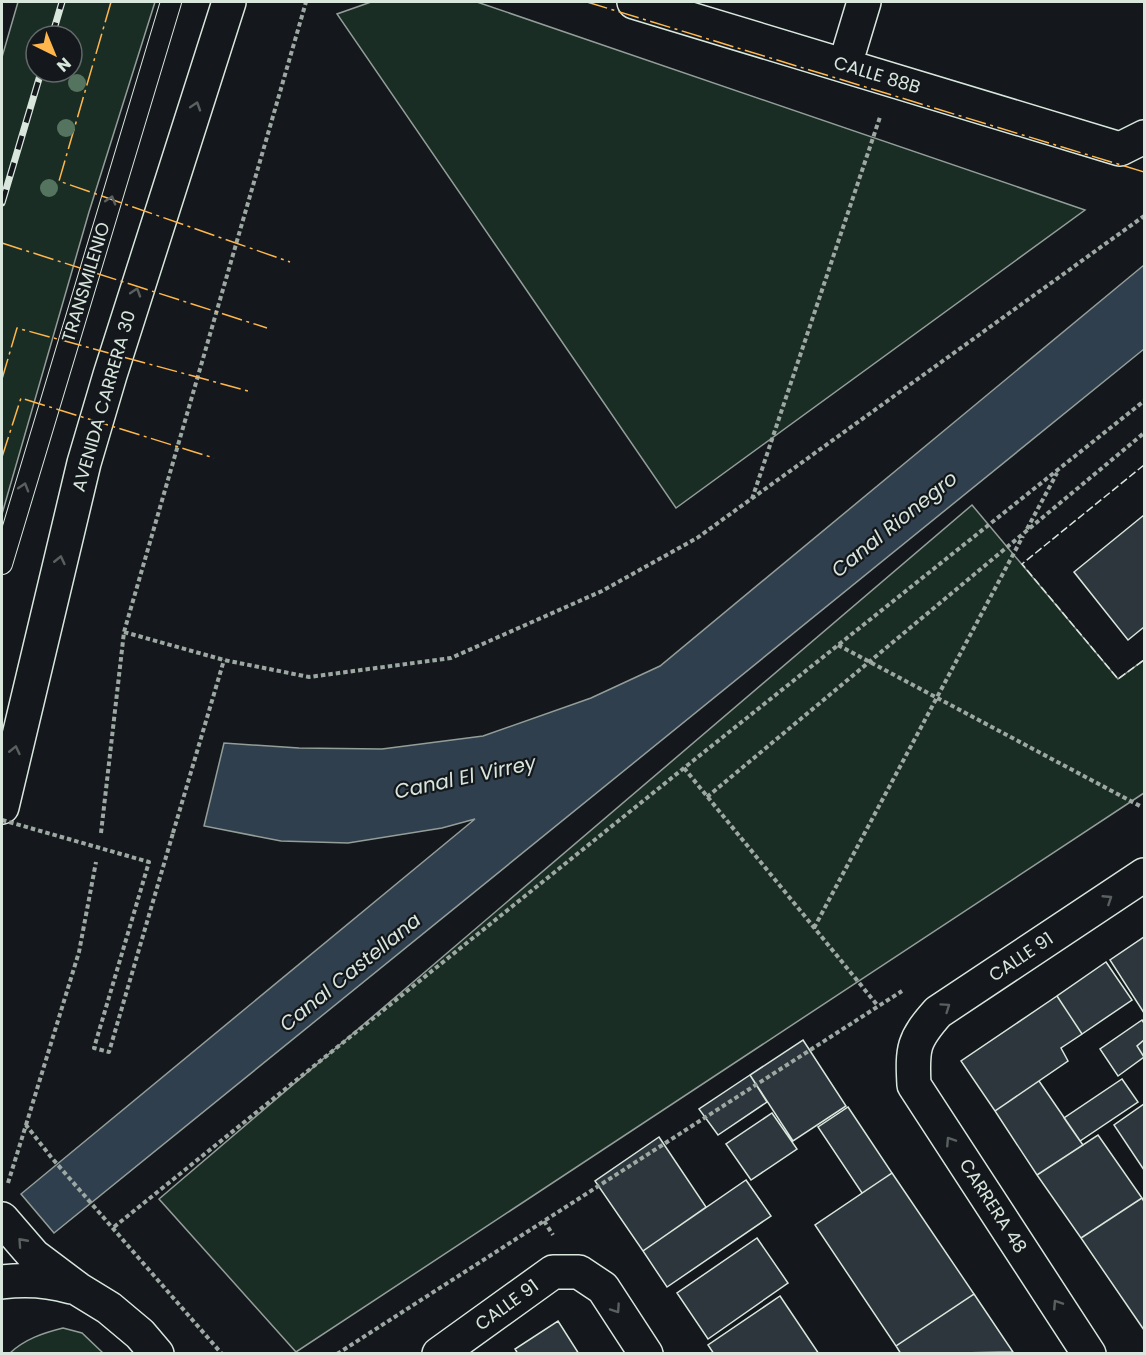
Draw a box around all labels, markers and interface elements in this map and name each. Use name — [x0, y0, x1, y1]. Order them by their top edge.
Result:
north arrow — [24, 24, 84, 84]
street label: CALLE 88B — [831, 50, 924, 100]
text: N — [52, 52, 76, 77]
one-way arrow — [188, 101, 201, 112]
one-way arrow — [104, 195, 116, 206]
street label: TRANSMILENIO — [55, 219, 116, 345]
one-way arrow — [129, 287, 141, 298]
street label: AVENIDA CARRERA 30 — [66, 307, 141, 494]
water label: Canal Rionegro — [825, 464, 963, 584]
one-way arrow — [17, 482, 29, 493]
one-way arrow — [52, 555, 65, 565]
one-way arrow — [8, 745, 21, 755]
water label: Canal El Virrey — [392, 748, 539, 806]
one-way arrow — [1102, 895, 1112, 907]
water label: Canal Castellana — [273, 906, 427, 1038]
street label: CALLE 91 — [984, 926, 1058, 987]
one-way arrow — [939, 1003, 950, 1014]
one-way arrow — [946, 1137, 958, 1147]
street label: CARRERA 48 — [954, 1154, 1033, 1258]
one-way arrow — [18, 1239, 29, 1249]
street label: CALLE 91 — [470, 1273, 543, 1336]
one-way arrow — [1053, 1300, 1064, 1311]
one-way arrow — [609, 1303, 621, 1313]

